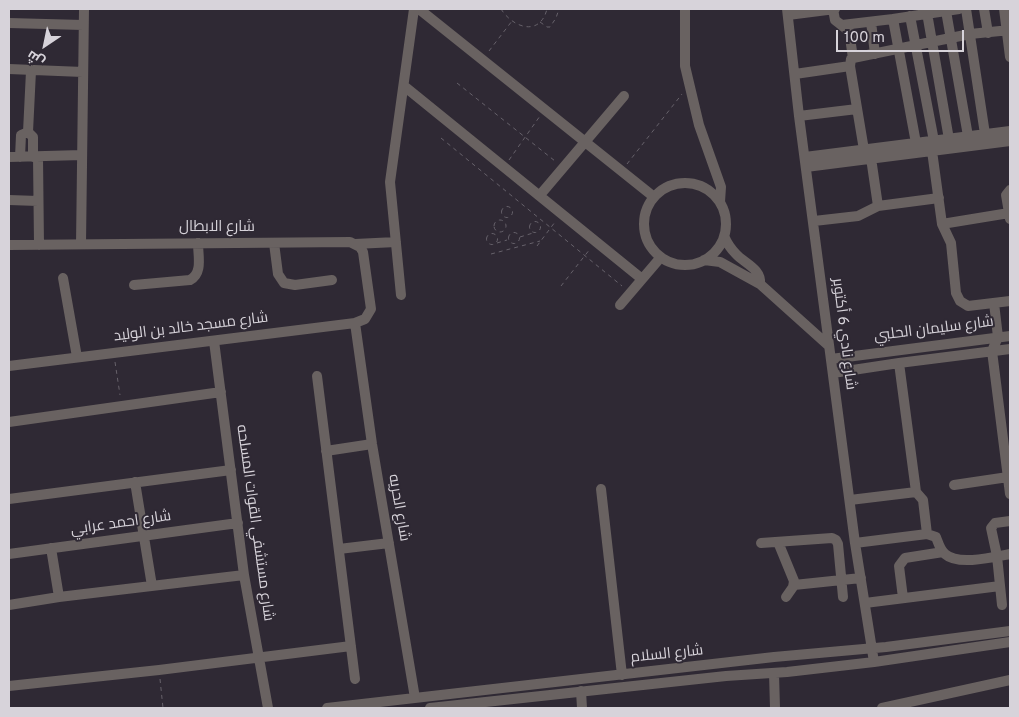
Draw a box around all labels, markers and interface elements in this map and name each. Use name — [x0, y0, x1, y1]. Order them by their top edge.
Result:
north arrow — [20, 20, 70, 70]
scale bar — [839, 20, 966, 52]
text: 100 m — [844, 29, 885, 48]
text: ش — [24, 46, 49, 70]
street label: شارع الابطال — [179, 219, 255, 237]
street label: شارع نادي 6 أكتوبر — [827, 277, 859, 391]
street label: شارع مسجد خالد بن الوليد — [113, 310, 269, 346]
street label: شارع سليمان الحلبي — [873, 314, 995, 346]
street label: شارع مستشفي القوات المسلحه — [231, 424, 277, 622]
street label: شارع الحريه — [383, 473, 413, 543]
street label: شارع احمد عرابي — [70, 508, 172, 540]
street label: شارع السلام — [630, 642, 704, 668]

